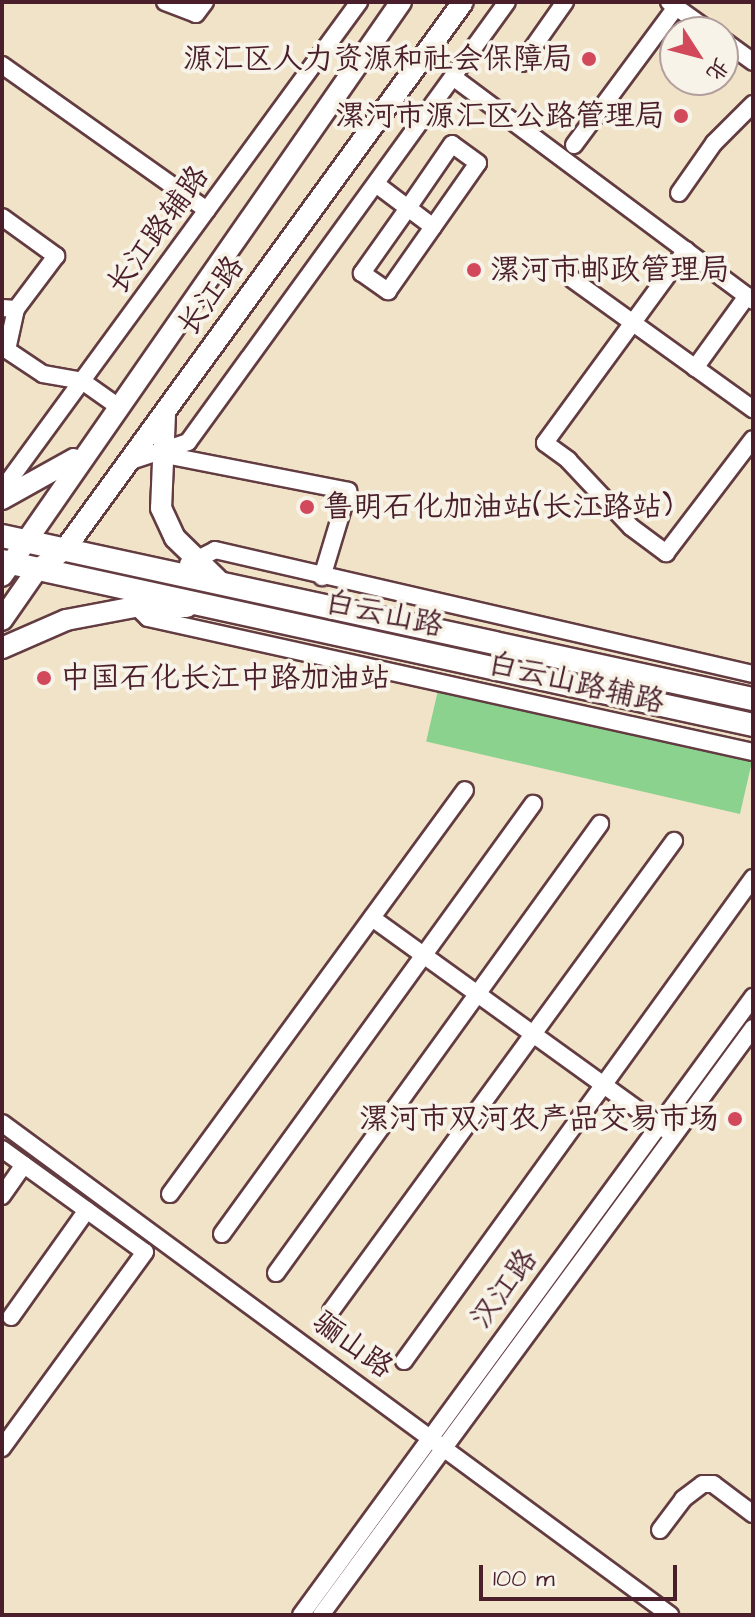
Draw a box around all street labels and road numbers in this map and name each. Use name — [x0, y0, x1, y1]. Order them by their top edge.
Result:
street label: 长江路辅路 — [99, 159, 217, 301]
street label: 长江路 — [170, 249, 252, 343]
street label: 白云山路 — [322, 584, 446, 644]
street label: 白云山路辅路 — [484, 645, 668, 721]
street label: 汉江路 — [463, 1242, 545, 1336]
street label: 骊山路 — [306, 1304, 400, 1386]

